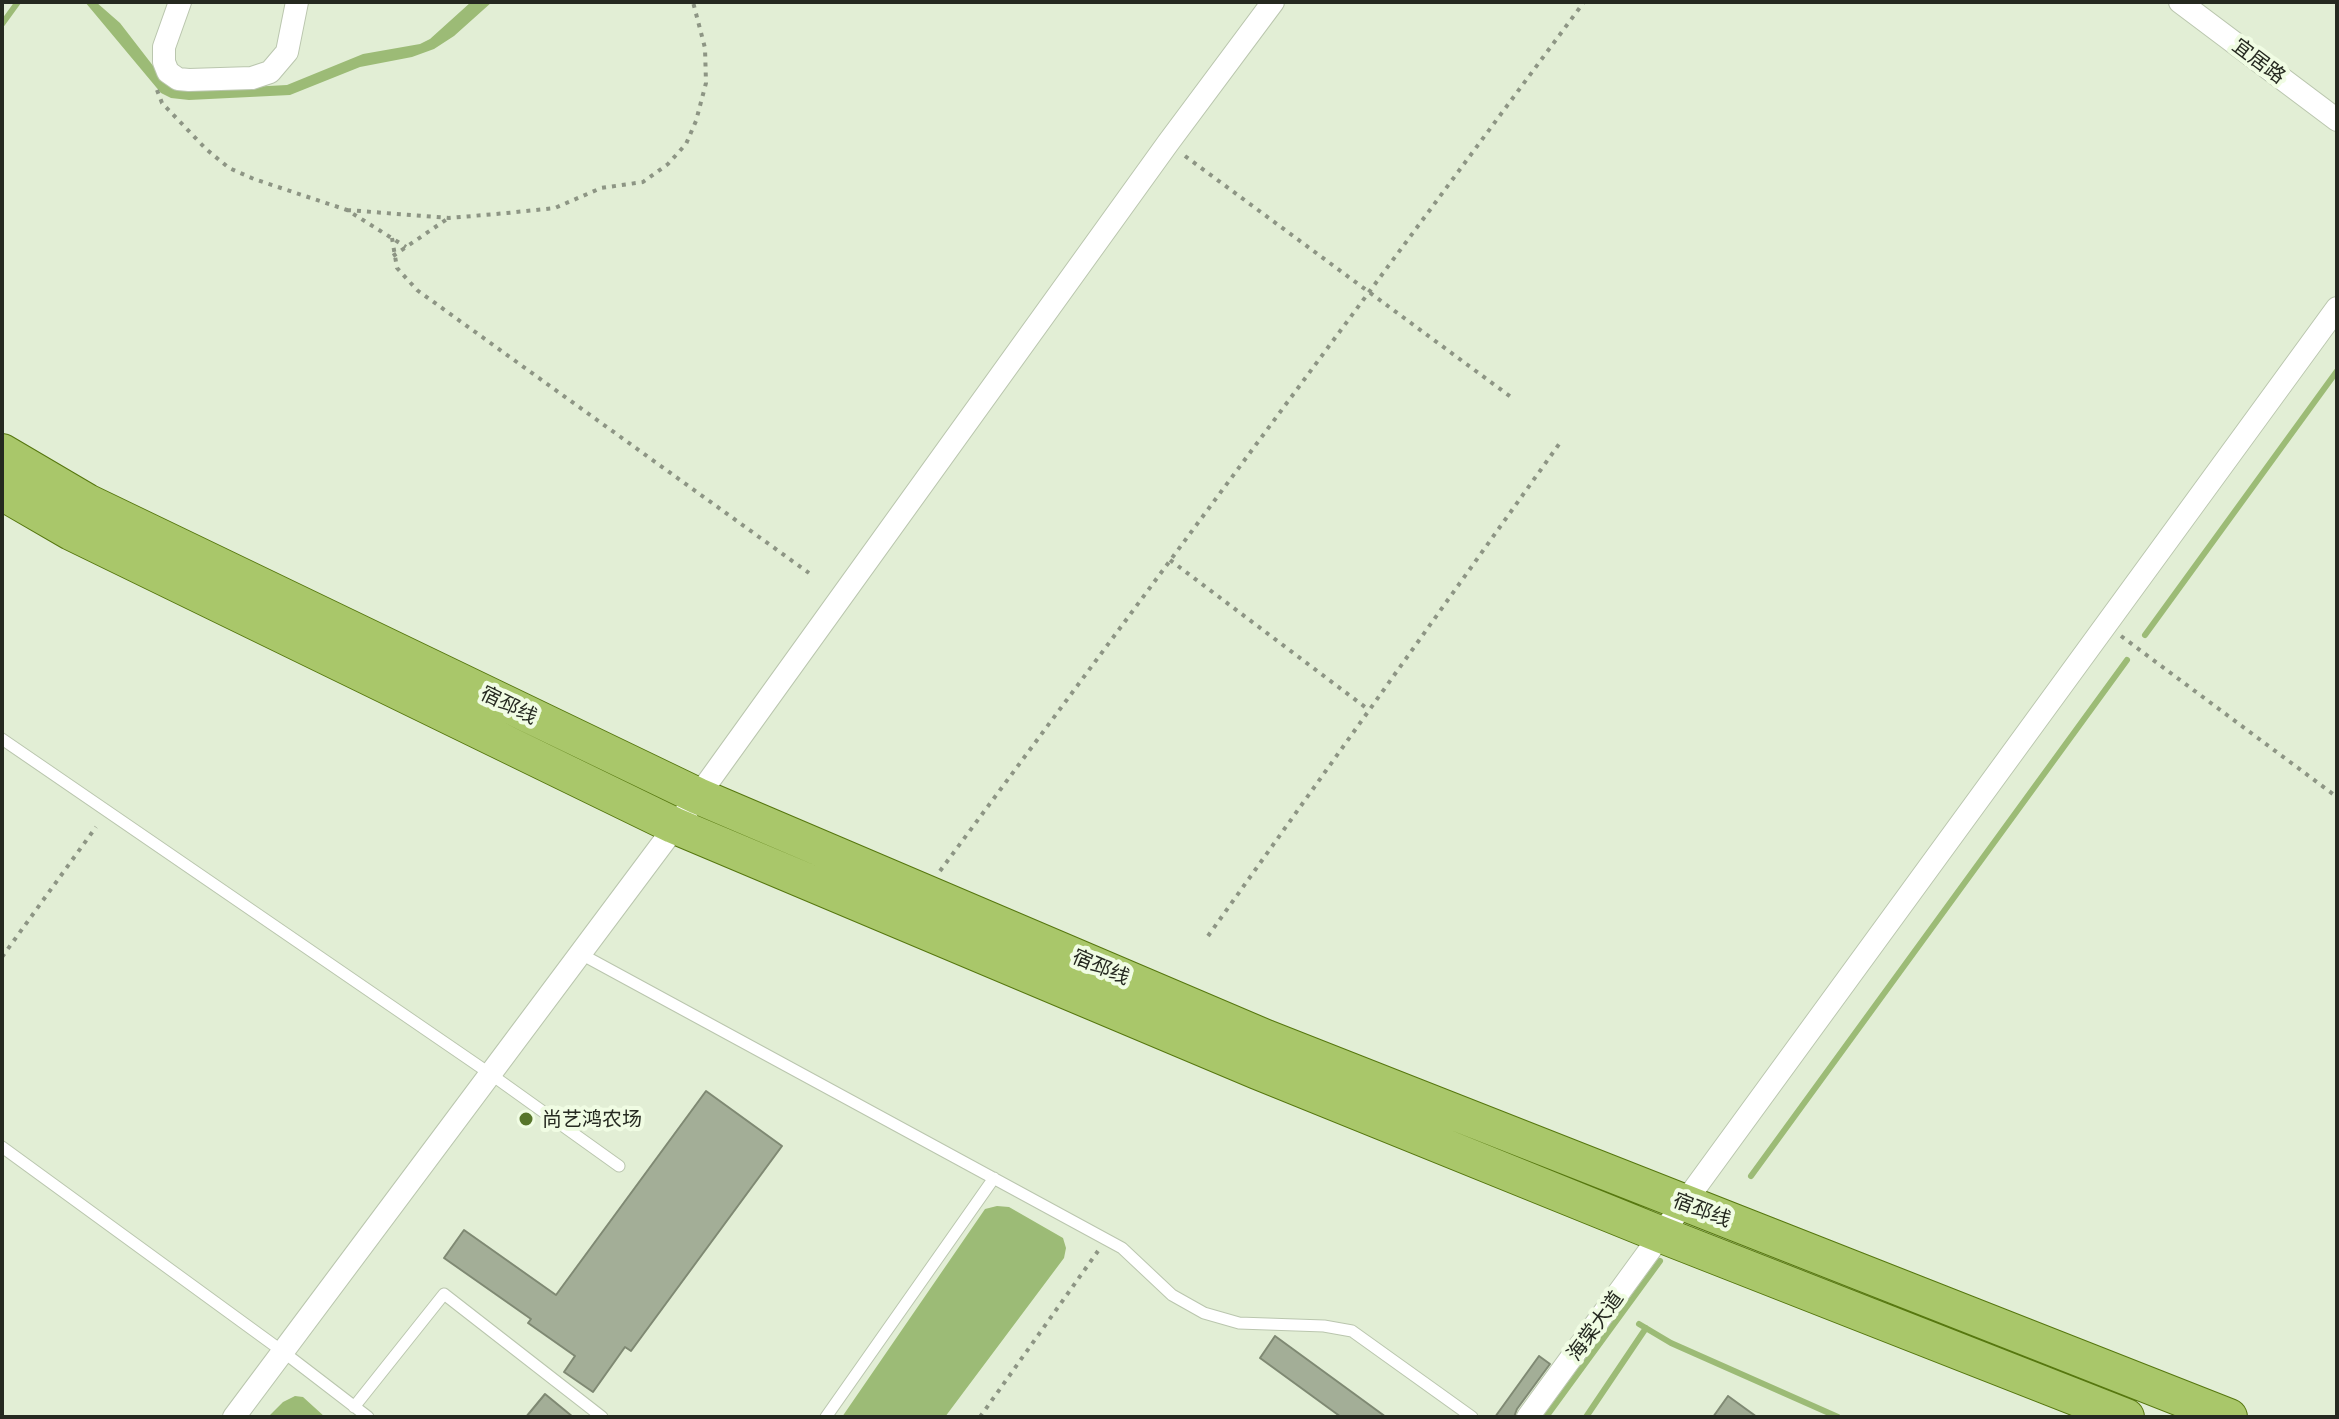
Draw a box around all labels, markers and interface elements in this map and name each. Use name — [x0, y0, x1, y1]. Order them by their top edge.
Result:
street label: 宜居路 — [2228, 33, 2290, 89]
street label: 宿邳线 — [477, 681, 541, 729]
street label: 宿邳线 — [1069, 944, 1133, 990]
place label: 尚艺鸿农场 — [542, 1107, 642, 1131]
marker: 尚艺鸿农场 — [517, 1110, 535, 1128]
street label: 宿邳线 — [1670, 1188, 1734, 1232]
street label: 海棠大道 — [1562, 1287, 1628, 1365]

